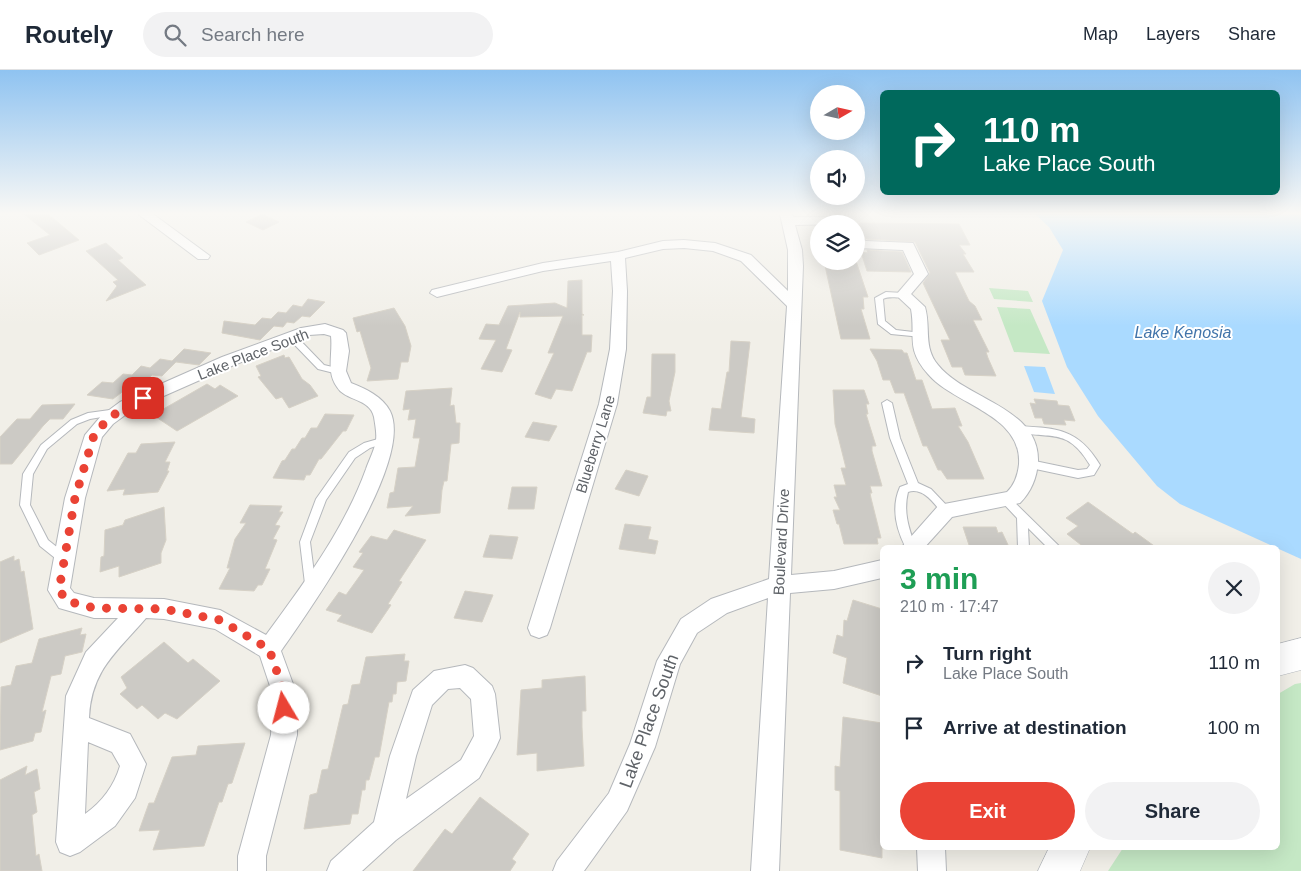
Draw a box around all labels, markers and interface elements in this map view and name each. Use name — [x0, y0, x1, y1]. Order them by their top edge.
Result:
search box — [143, 12, 493, 57]
text: Routely — [25, 21, 113, 48]
icon: search — [161, 21, 189, 49]
text: Search here — [201, 24, 305, 45]
text: Map — [1083, 24, 1118, 44]
text: Layers — [1146, 24, 1200, 44]
text: Share — [1228, 24, 1276, 44]
north arrow — [810, 85, 865, 140]
map controls — [810, 85, 865, 270]
icon: right — [900, 110, 965, 175]
text: 110 m — [983, 110, 1080, 149]
button: sound — [810, 150, 865, 205]
text: Lake Place South — [983, 151, 1155, 176]
button: layers — [810, 215, 865, 270]
water label: Lake Kenosia — [1135, 324, 1232, 341]
street label: Lake Place South — [195, 325, 311, 383]
pin — [122, 377, 164, 419]
icon: arrive — [129, 384, 157, 412]
street label: Blueberry Lane — [572, 393, 618, 495]
street label: Boulevard Drive — [770, 488, 792, 596]
text: 3 min — [900, 562, 978, 595]
button: close — [1208, 562, 1260, 614]
text: 210 m · 17:47 — [900, 598, 999, 615]
text: Turn right — [943, 643, 1031, 664]
icon: right — [900, 649, 928, 677]
street label: Lake Place South — [615, 651, 683, 791]
text: 110 m — [1209, 652, 1260, 673]
text: Lake Place South — [943, 665, 1068, 682]
position arrow — [257, 681, 309, 733]
icon: arrive — [900, 714, 928, 742]
text: Arrive at destination — [943, 717, 1127, 738]
text: 100 m — [1207, 717, 1260, 738]
button: Exit — [900, 782, 1075, 840]
button: Share — [1085, 782, 1260, 840]

